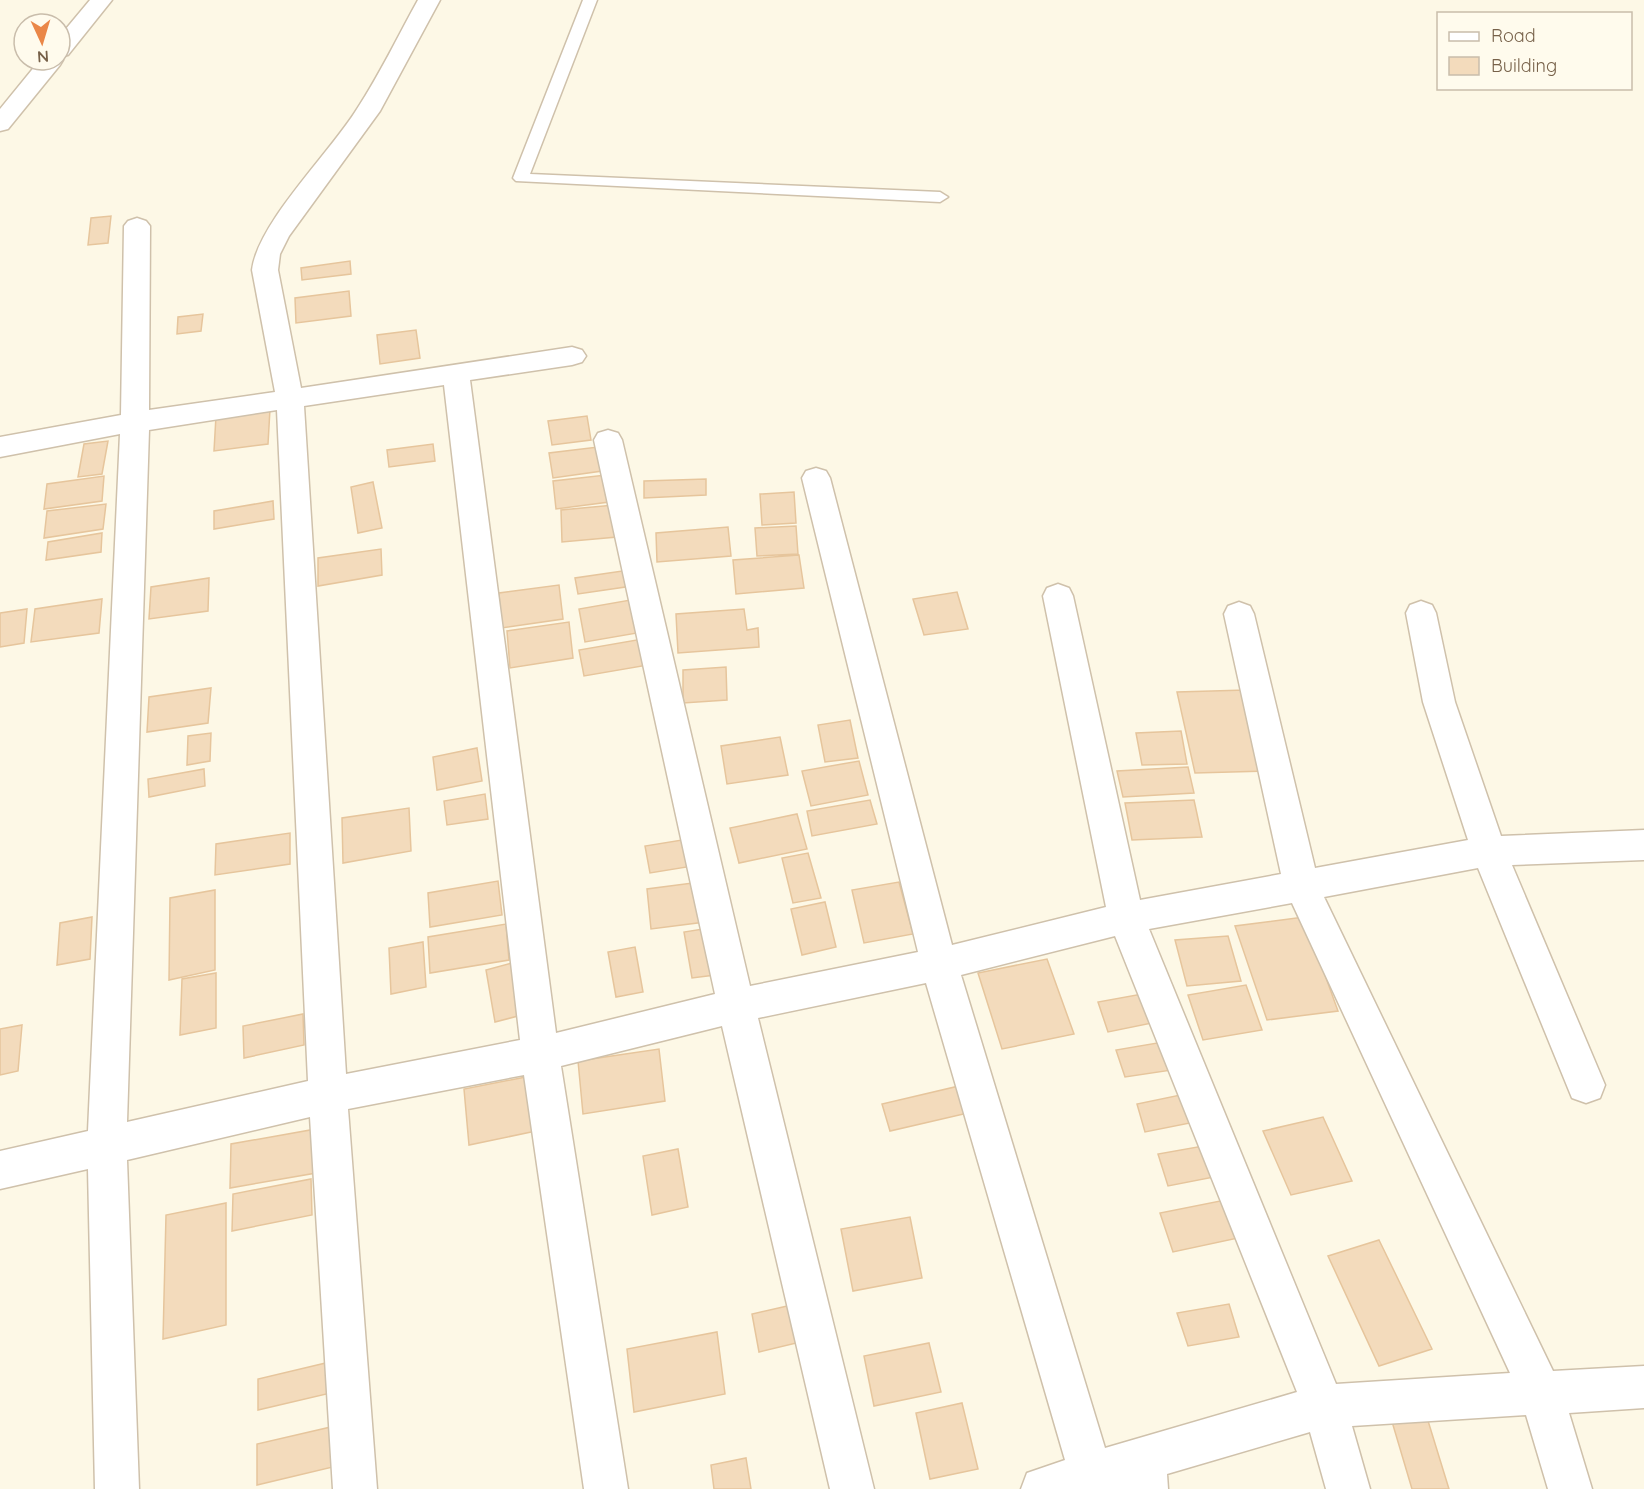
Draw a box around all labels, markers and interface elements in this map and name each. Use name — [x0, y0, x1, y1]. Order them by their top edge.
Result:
north arrow — [12, 12, 72, 72]
legend — [1437, 12, 1632, 90]
text: Road — [1491, 24, 1536, 47]
text: N — [36, 47, 50, 67]
text: Building — [1491, 54, 1557, 77]

